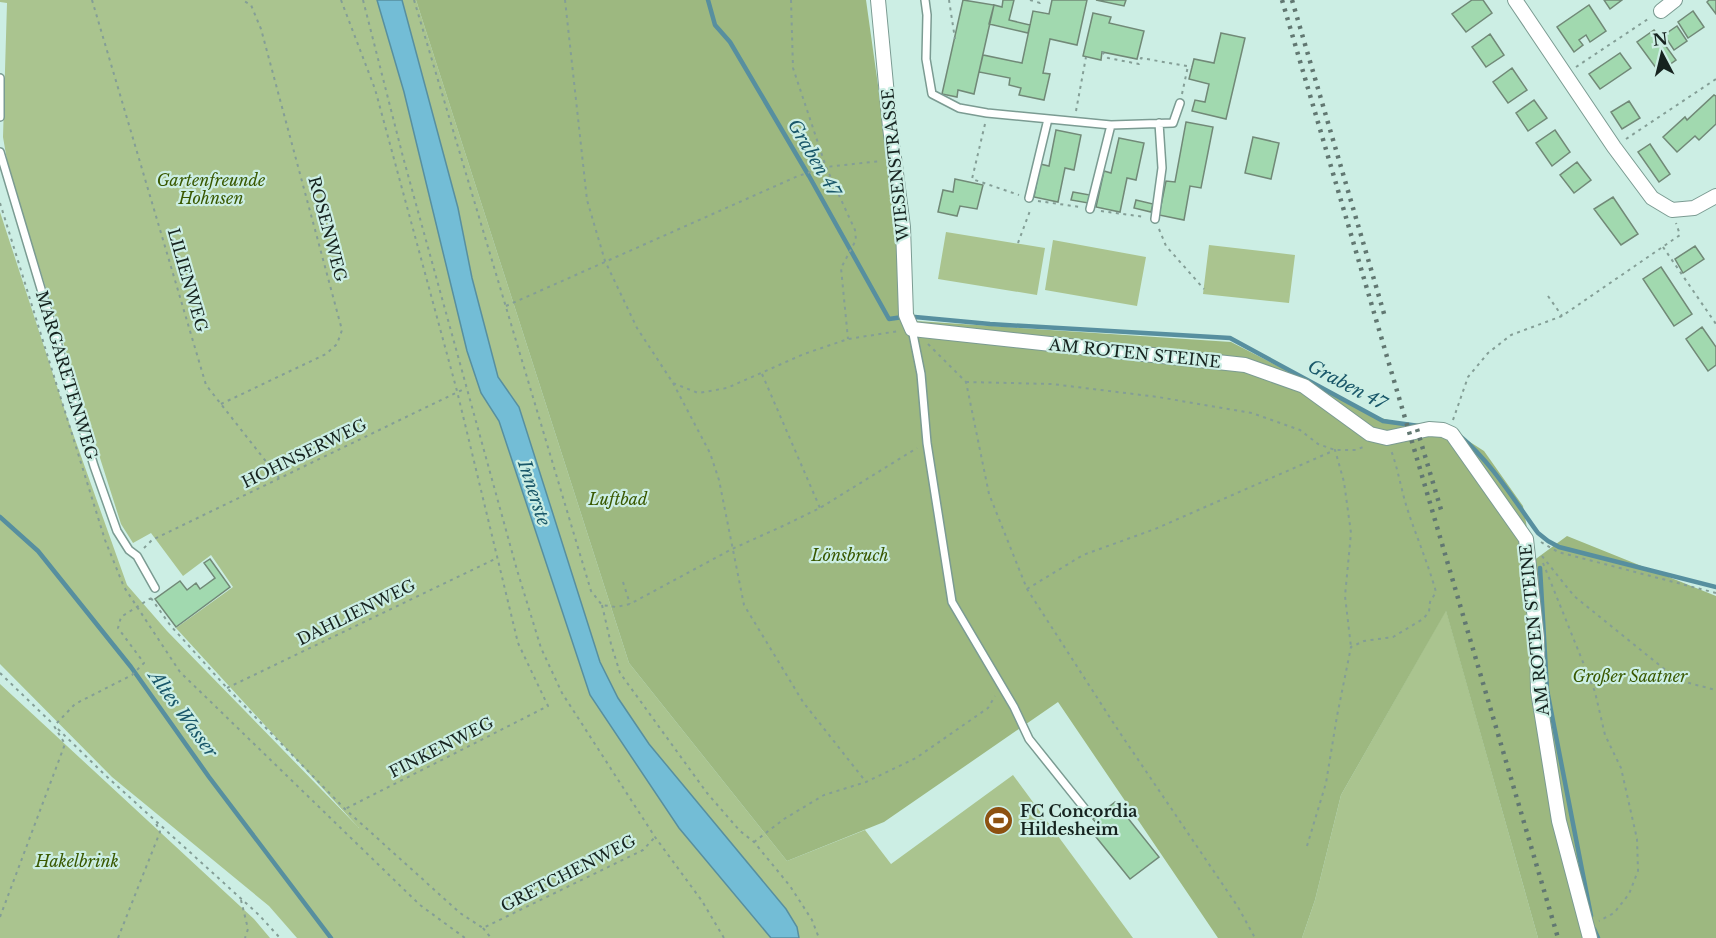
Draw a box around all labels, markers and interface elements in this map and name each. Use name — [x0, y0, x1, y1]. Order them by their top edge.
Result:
north arrow — [1632, 24, 1692, 84]
text: N — [1651, 28, 1669, 50]
street label: WIESENSTRASSE — [877, 88, 913, 243]
water label: Graben 47 — [783, 115, 846, 202]
park label: Gartenfreunde Hohnsen — [157, 170, 266, 208]
street label: ROSENWEG — [304, 174, 352, 284]
street label: LILIENWEG — [164, 226, 212, 334]
street label: MARGARETENWEG — [32, 288, 102, 462]
street label: AM ROTEN STEINE — [1047, 334, 1222, 372]
water label: Graben 47 — [1304, 355, 1392, 416]
street label: HOHNSERWEG — [238, 414, 370, 492]
water label: Innerste — [513, 456, 555, 529]
park label: Luftbad — [588, 489, 648, 509]
street label: AM ROTEN STEINE — [1515, 543, 1553, 718]
park label: Lönsbruch — [810, 545, 889, 565]
street label: DAHLIENWEG — [293, 575, 419, 649]
water label: Altes Wasser — [143, 664, 222, 762]
park label: Großer Saatner — [1573, 666, 1688, 686]
street label: FINKENWEG — [385, 712, 497, 782]
place label: FC Concordia Hildesheim — [1020, 801, 1137, 839]
sports icon: FC Concordia Hildesheim — [983, 804, 1015, 836]
street label: GRETCHENWEG — [497, 830, 639, 916]
park label: Hakelbrink — [34, 851, 119, 871]

